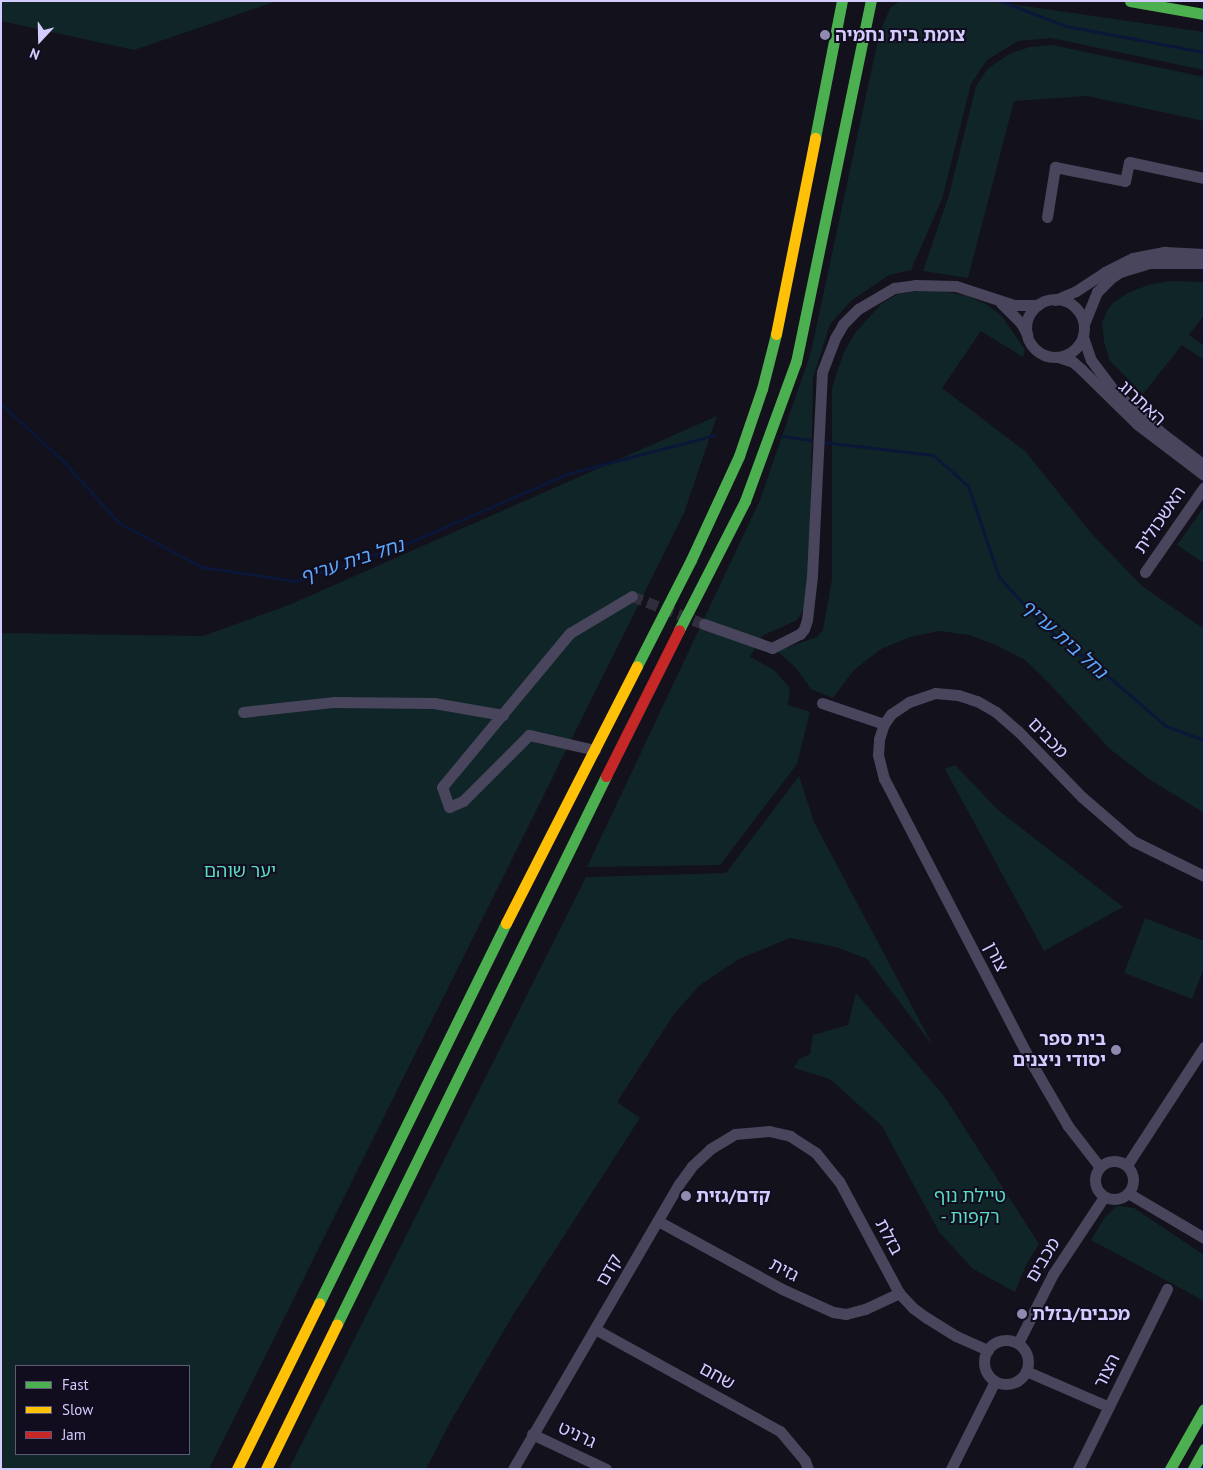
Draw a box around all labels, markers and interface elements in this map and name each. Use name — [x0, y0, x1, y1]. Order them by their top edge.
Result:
north arrow — [15, 15, 65, 65]
place label: צומת בית נחמיה — [835, 24, 966, 46]
marker: צומת בית נחמיה — [819, 29, 831, 41]
text: N — [27, 44, 42, 64]
street label: האתרוג — [1114, 376, 1170, 430]
street label: האשכולית — [1130, 482, 1190, 558]
water label: נחל בית עריף — [297, 534, 407, 588]
water label: נחל בית עריף — [1016, 595, 1112, 683]
street label: מכבים — [1024, 713, 1072, 763]
park label: יער שוהם — [204, 860, 276, 882]
street label: צורן — [979, 938, 1013, 976]
place label: בית ספר יסודי ניצנים — [1013, 1029, 1106, 1072]
marker: בית ספר יסודי ניצנים — [1110, 1044, 1122, 1056]
place label: קדם/גזית — [696, 1185, 771, 1207]
park label: טיילת נוף - רקפות — [934, 1186, 1006, 1228]
marker: קדם/גזית — [680, 1190, 692, 1202]
street label: בזלת — [871, 1215, 907, 1259]
street label: מכבים — [1021, 1234, 1065, 1286]
street label: קדם — [591, 1250, 627, 1290]
street label: גזית — [766, 1253, 802, 1287]
place label: מכבים/בזלת — [1032, 1303, 1130, 1325]
marker: מכבים/בזלת — [1016, 1308, 1028, 1320]
street label: הצור — [1089, 1350, 1125, 1392]
street label: שחם — [695, 1357, 739, 1395]
legend — [15, 1365, 190, 1455]
text: Fast — [62, 1375, 89, 1394]
text: Slow — [62, 1400, 93, 1419]
street label: גרניט — [555, 1417, 599, 1453]
text: Jam — [62, 1425, 86, 1444]

